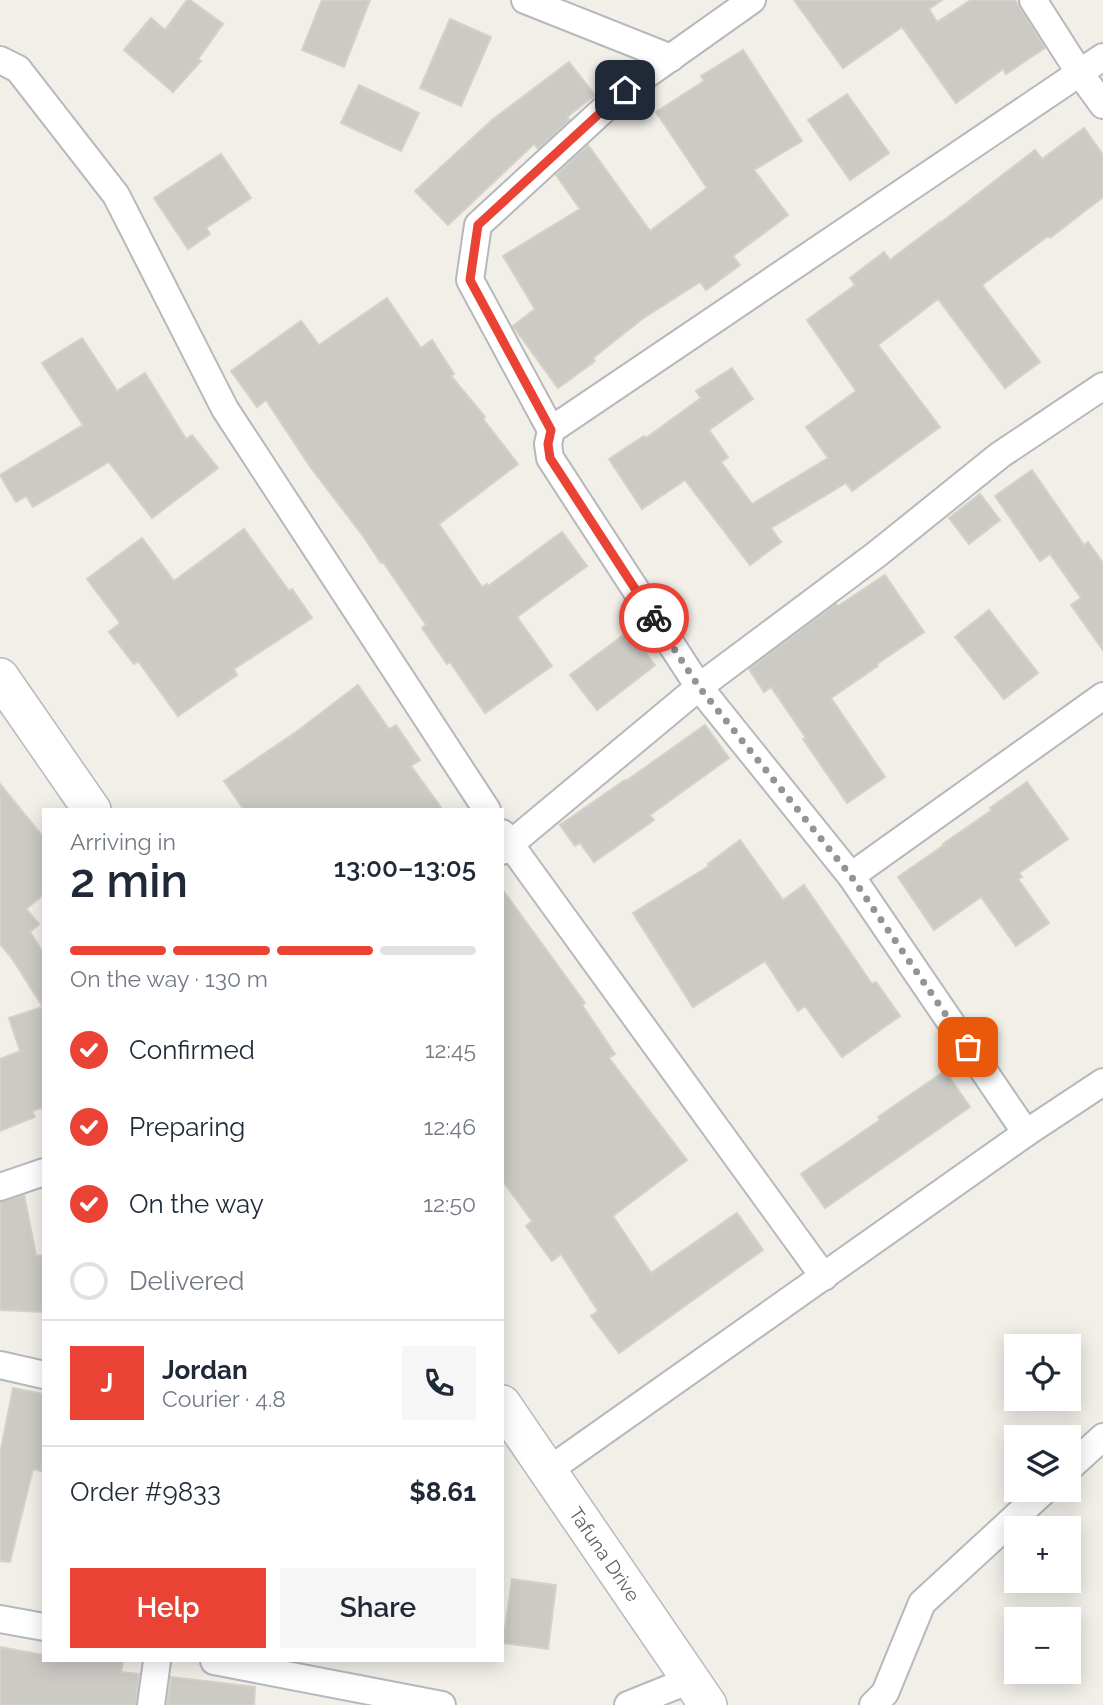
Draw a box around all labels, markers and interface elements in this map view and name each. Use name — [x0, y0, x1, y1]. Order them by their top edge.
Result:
pin — [595, 60, 655, 120]
icon: home — [606, 71, 644, 109]
courier — [619, 583, 689, 653]
icon: bike — [635, 599, 673, 637]
text: Arriving in — [70, 828, 176, 855]
text: 13:00–13:05 — [334, 853, 476, 883]
text: 2 min — [70, 854, 188, 908]
text: On the way · 130 m — [70, 965, 268, 992]
pin — [938, 1017, 998, 1077]
icon: bag — [949, 1028, 987, 1066]
icon: check — [70, 1031, 108, 1069]
text: Confirmed — [129, 1035, 255, 1065]
text: 12:45 — [425, 1036, 476, 1063]
icon: check — [70, 1108, 108, 1146]
text: Preparing — [129, 1112, 245, 1142]
text: 12:46 — [423, 1113, 476, 1140]
icon: check — [70, 1185, 108, 1223]
text: On the way — [129, 1189, 264, 1219]
text: 12:50 — [423, 1190, 476, 1217]
text: Delivered — [129, 1266, 244, 1296]
map controls — [1004, 1334, 1081, 1684]
button: locate — [1004, 1334, 1081, 1411]
button: phone — [402, 1346, 476, 1420]
text: Jordan — [162, 1355, 248, 1385]
text: J — [101, 1368, 113, 1398]
text: Courier · 4.8 — [162, 1385, 286, 1412]
button: layers — [1004, 1425, 1081, 1502]
text: Order #9833 — [70, 1477, 221, 1507]
text: $8.61 — [409, 1477, 476, 1507]
street label: Tafuna Drive — [565, 1503, 645, 1605]
button: + — [1004, 1516, 1081, 1593]
button: Help — [70, 1568, 266, 1648]
button: Share — [280, 1568, 476, 1648]
button: − — [1004, 1607, 1081, 1684]

